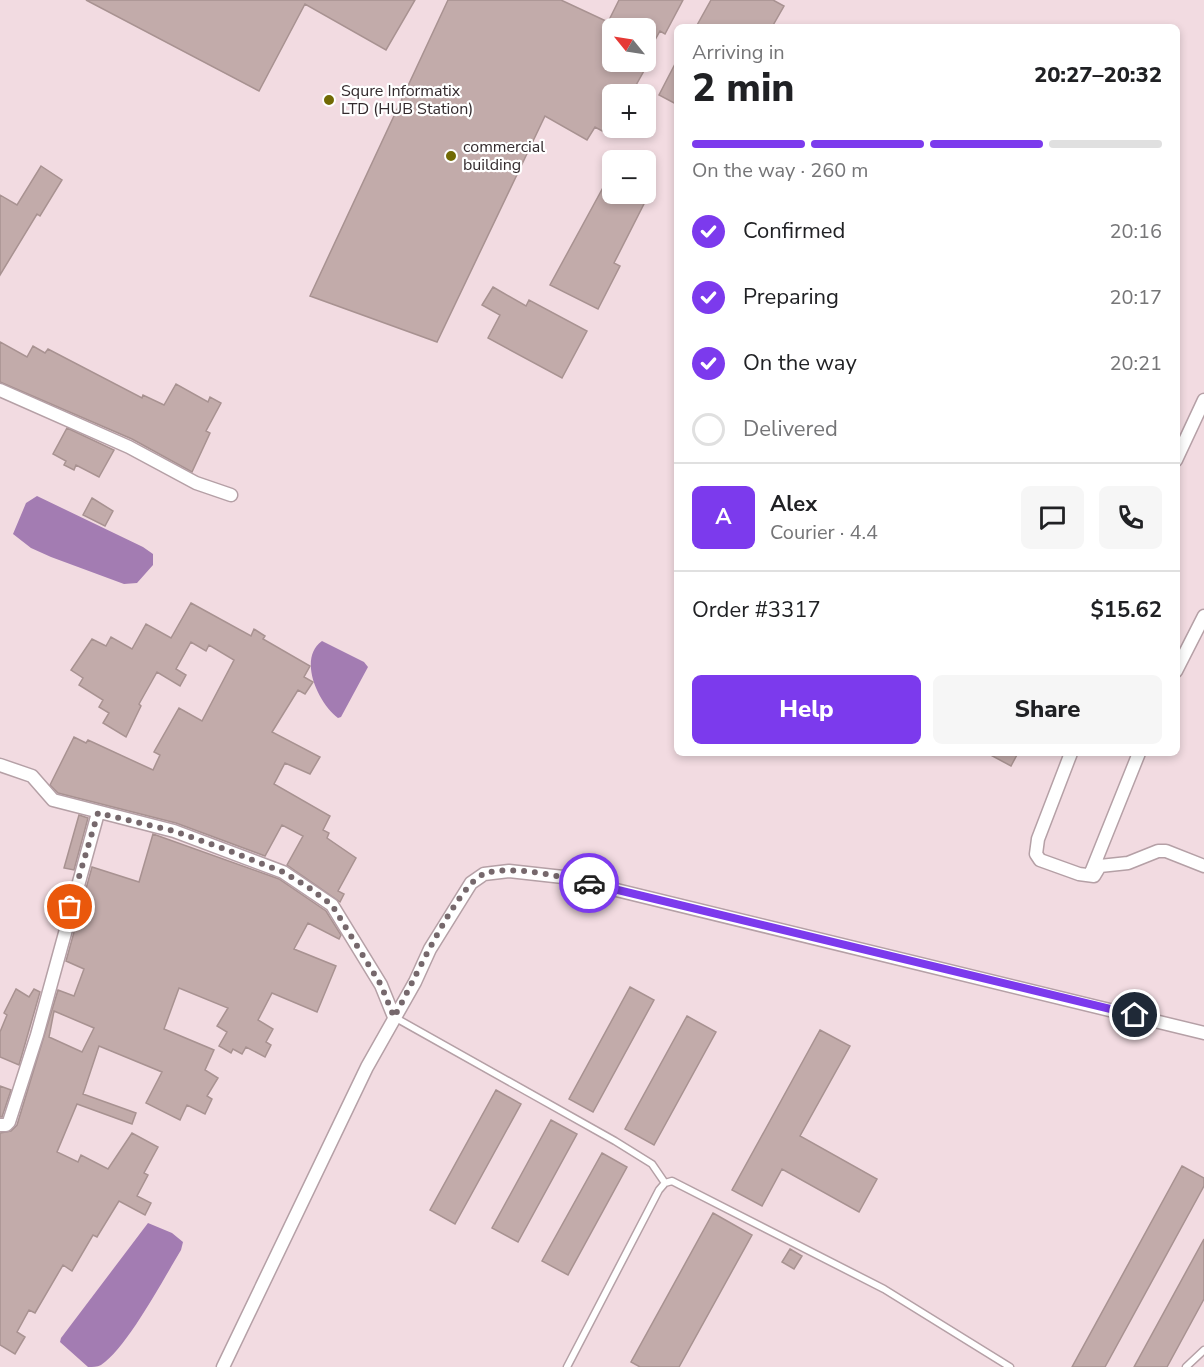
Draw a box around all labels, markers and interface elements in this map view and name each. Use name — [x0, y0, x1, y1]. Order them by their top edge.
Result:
north arrow — [602, 18, 656, 72]
map controls — [602, 18, 656, 204]
text: Arriving in — [692, 39, 785, 66]
text: 20:27–20:32 — [1034, 60, 1162, 90]
text: 2 min — [692, 62, 795, 115]
place label: Squre Informatix LTD (HUB Station) — [341, 80, 473, 120]
button: + — [602, 84, 656, 138]
marker: Squre Informatix LTD (HUB Station) — [322, 93, 336, 107]
place label: commercial building — [463, 136, 545, 176]
marker: commercial building — [444, 149, 458, 163]
button: − — [602, 150, 656, 204]
text: On the way · 260 m — [692, 157, 868, 184]
icon: check — [692, 215, 725, 248]
text: Confirmed — [743, 216, 845, 246]
text: 20:16 — [1109, 218, 1162, 245]
icon: check — [692, 281, 725, 314]
text: Preparing — [743, 282, 839, 312]
text: 20:17 — [1109, 284, 1162, 311]
icon: check — [692, 347, 725, 380]
text: On the way — [743, 348, 857, 378]
text: 20:21 — [1109, 350, 1162, 377]
text: Delivered — [743, 414, 838, 444]
button: chat — [1021, 486, 1084, 549]
button: phone — [1099, 486, 1162, 549]
text: Alex — [770, 489, 817, 519]
text: A — [715, 502, 732, 532]
text: Courier · 4.4 — [770, 519, 878, 546]
text: Order #3317 — [692, 595, 821, 625]
text: $15.62 — [1091, 595, 1162, 625]
button: Help — [692, 675, 921, 744]
button: Share — [933, 675, 1162, 744]
courier — [559, 853, 619, 913]
icon: car — [573, 867, 606, 900]
pin — [44, 881, 95, 932]
icon: bag — [53, 890, 86, 923]
pin — [1109, 989, 1160, 1040]
icon: home — [1118, 998, 1151, 1031]

